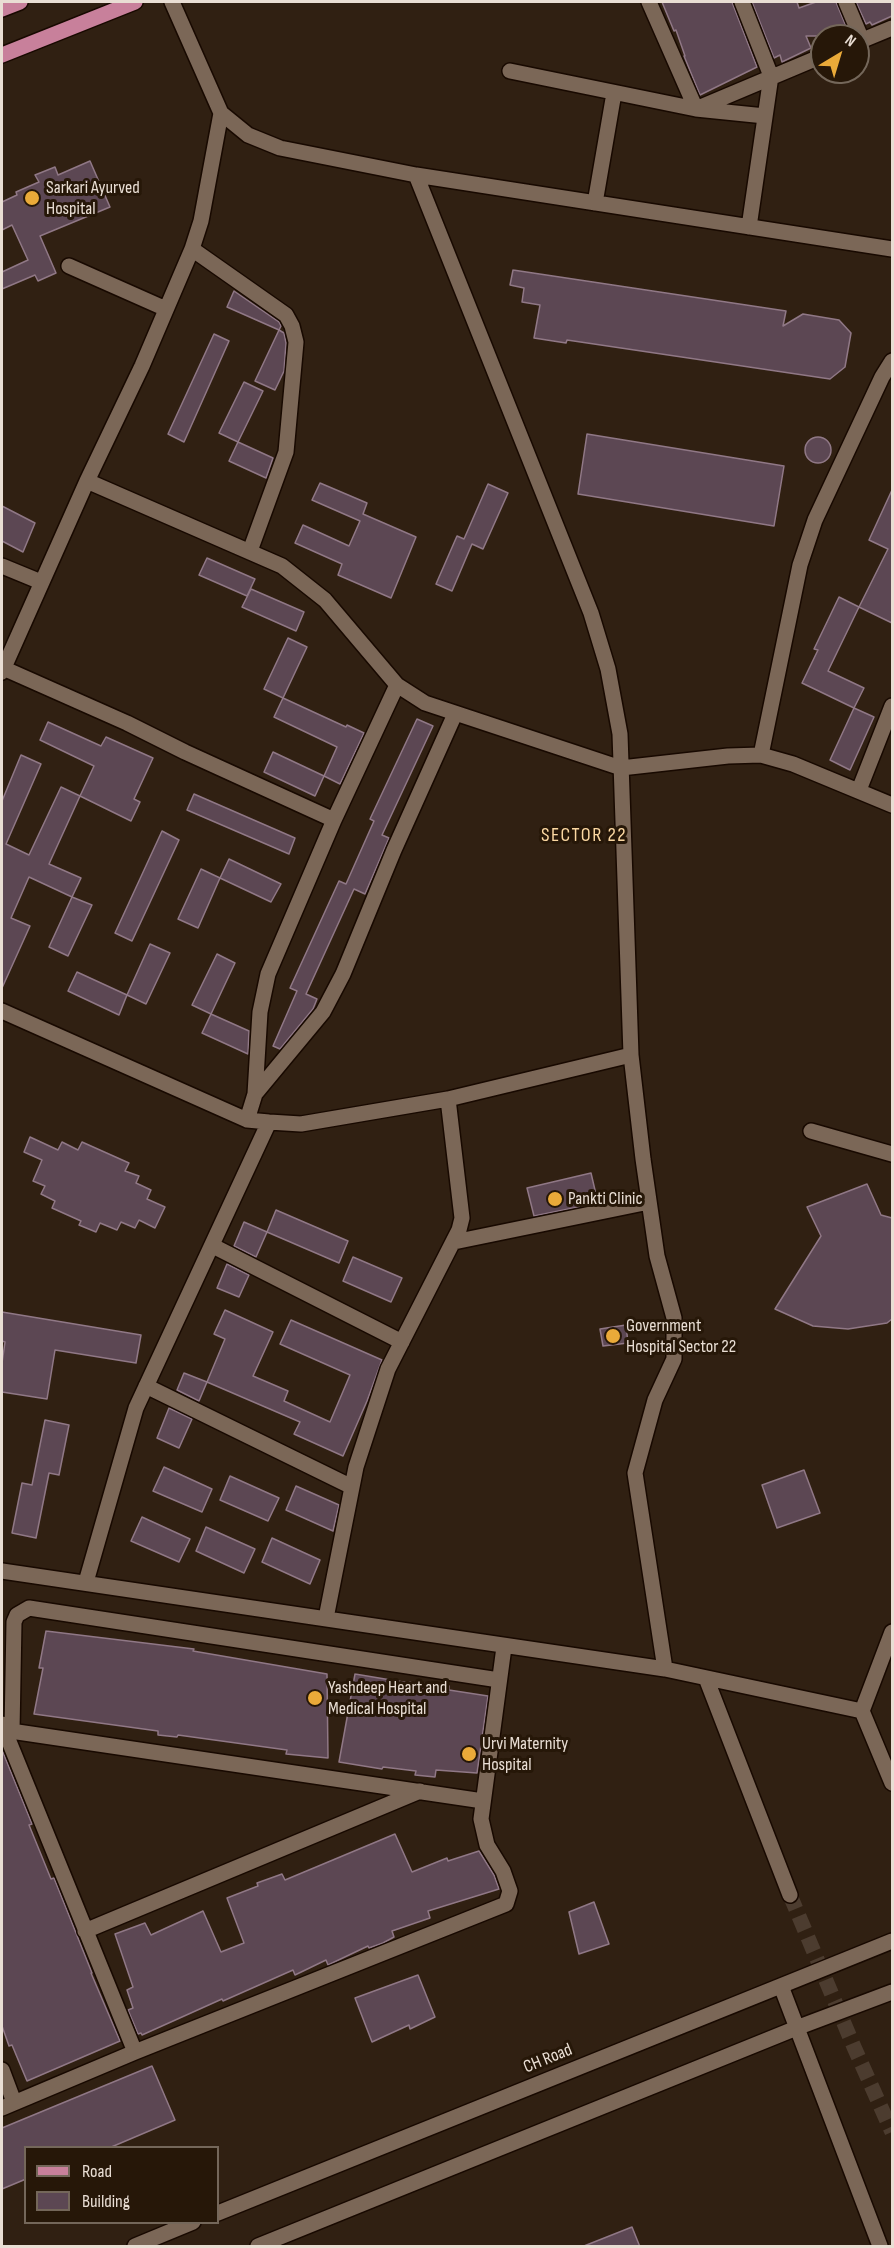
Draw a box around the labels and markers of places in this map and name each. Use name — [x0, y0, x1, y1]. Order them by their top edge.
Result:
place label: Sarkari Ayurved Hospital — [46, 177, 140, 219]
marker: Sarkari Ayurved Hospital — [23, 189, 41, 207]
place label: Pankti Clinic — [568, 1188, 643, 1210]
marker: Pankti Clinic — [546, 1190, 564, 1208]
place label: Government Hospital Sector 22 — [626, 1315, 736, 1358]
marker: Government Hospital Sector 22 — [604, 1327, 622, 1345]
place label: Yashdeep Heart and Medical Hospital — [328, 1677, 447, 1720]
marker: Yashdeep Heart and Medical Hospital — [306, 1689, 324, 1707]
place label: Urvi Maternity Hospital — [482, 1733, 568, 1776]
marker: Urvi Maternity Hospital — [460, 1745, 478, 1763]

